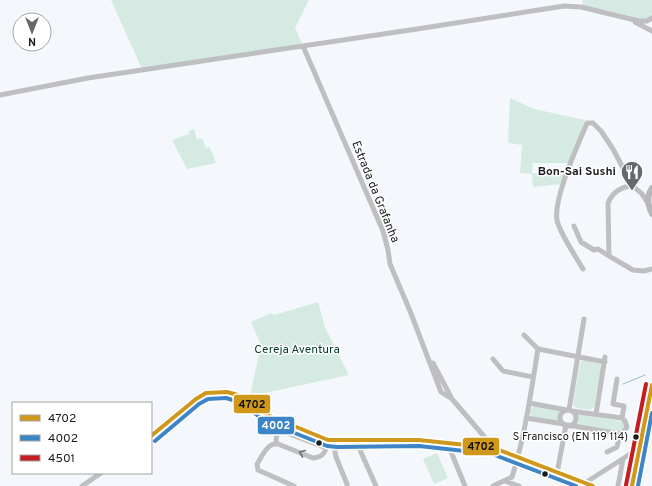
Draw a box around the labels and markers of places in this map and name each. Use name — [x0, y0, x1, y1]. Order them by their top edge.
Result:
restaurant icon: Bon-Sai Sushi — [619, 159, 645, 192]
place label: Bon-Sai Sushi — [538, 164, 616, 180]
place label: S Francisco (EN 119 114) — [513, 430, 628, 444]
marker: S Francisco (EN 119 114) — [631, 432, 641, 442]
unlabelled marker — [314, 438, 324, 448]
unlabelled marker — [540, 469, 550, 479]

